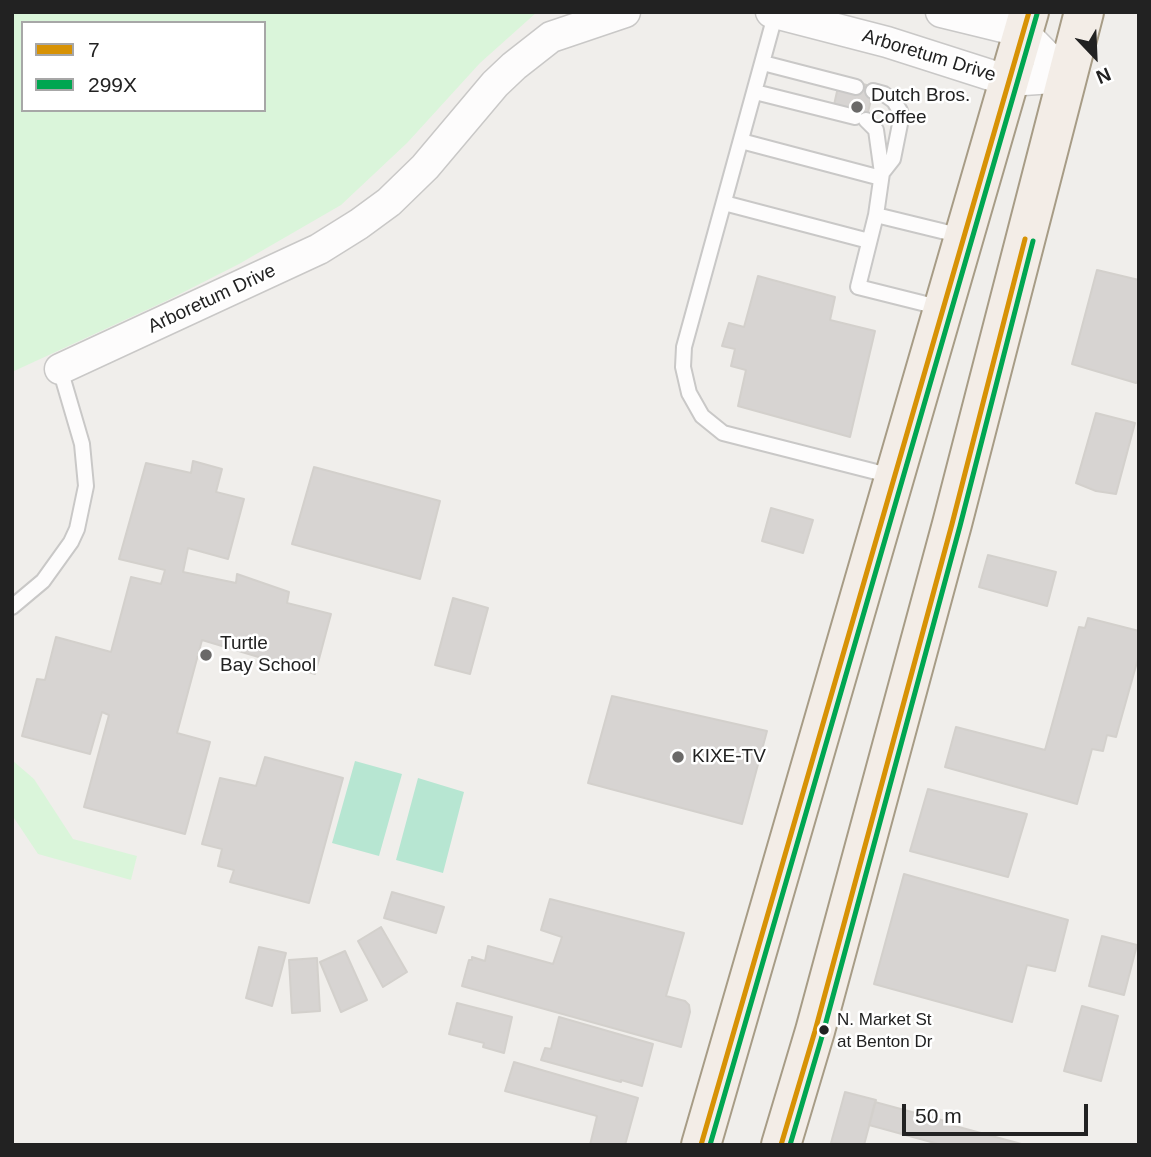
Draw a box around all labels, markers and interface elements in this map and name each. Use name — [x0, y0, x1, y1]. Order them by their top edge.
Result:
legend — [21, 21, 266, 112]
north arrow — [1060, 21, 1130, 91]
street label: Arboretum Drive — [860, 25, 998, 87]
text: 7 — [88, 38, 100, 61]
text: N — [1093, 63, 1114, 88]
text: 299X — [88, 73, 137, 96]
place label: Dutch Bros. Coffee — [871, 85, 970, 129]
marker: Dutch Bros. Coffee — [849, 99, 865, 115]
street label: Arboretum Drive — [145, 259, 279, 339]
place label: Turtle Bay School — [220, 633, 316, 677]
marker: Turtle Bay School — [198, 647, 214, 663]
place label: KIXE-TV — [692, 746, 766, 768]
marker: KIXE-TV — [670, 749, 686, 765]
place label: N. Market St at Benton Dr — [837, 1010, 932, 1050]
marker: N. Market St at Benton Dr — [817, 1023, 831, 1037]
scale bar — [906, 1090, 1092, 1134]
text: 50 m — [915, 1104, 962, 1127]

